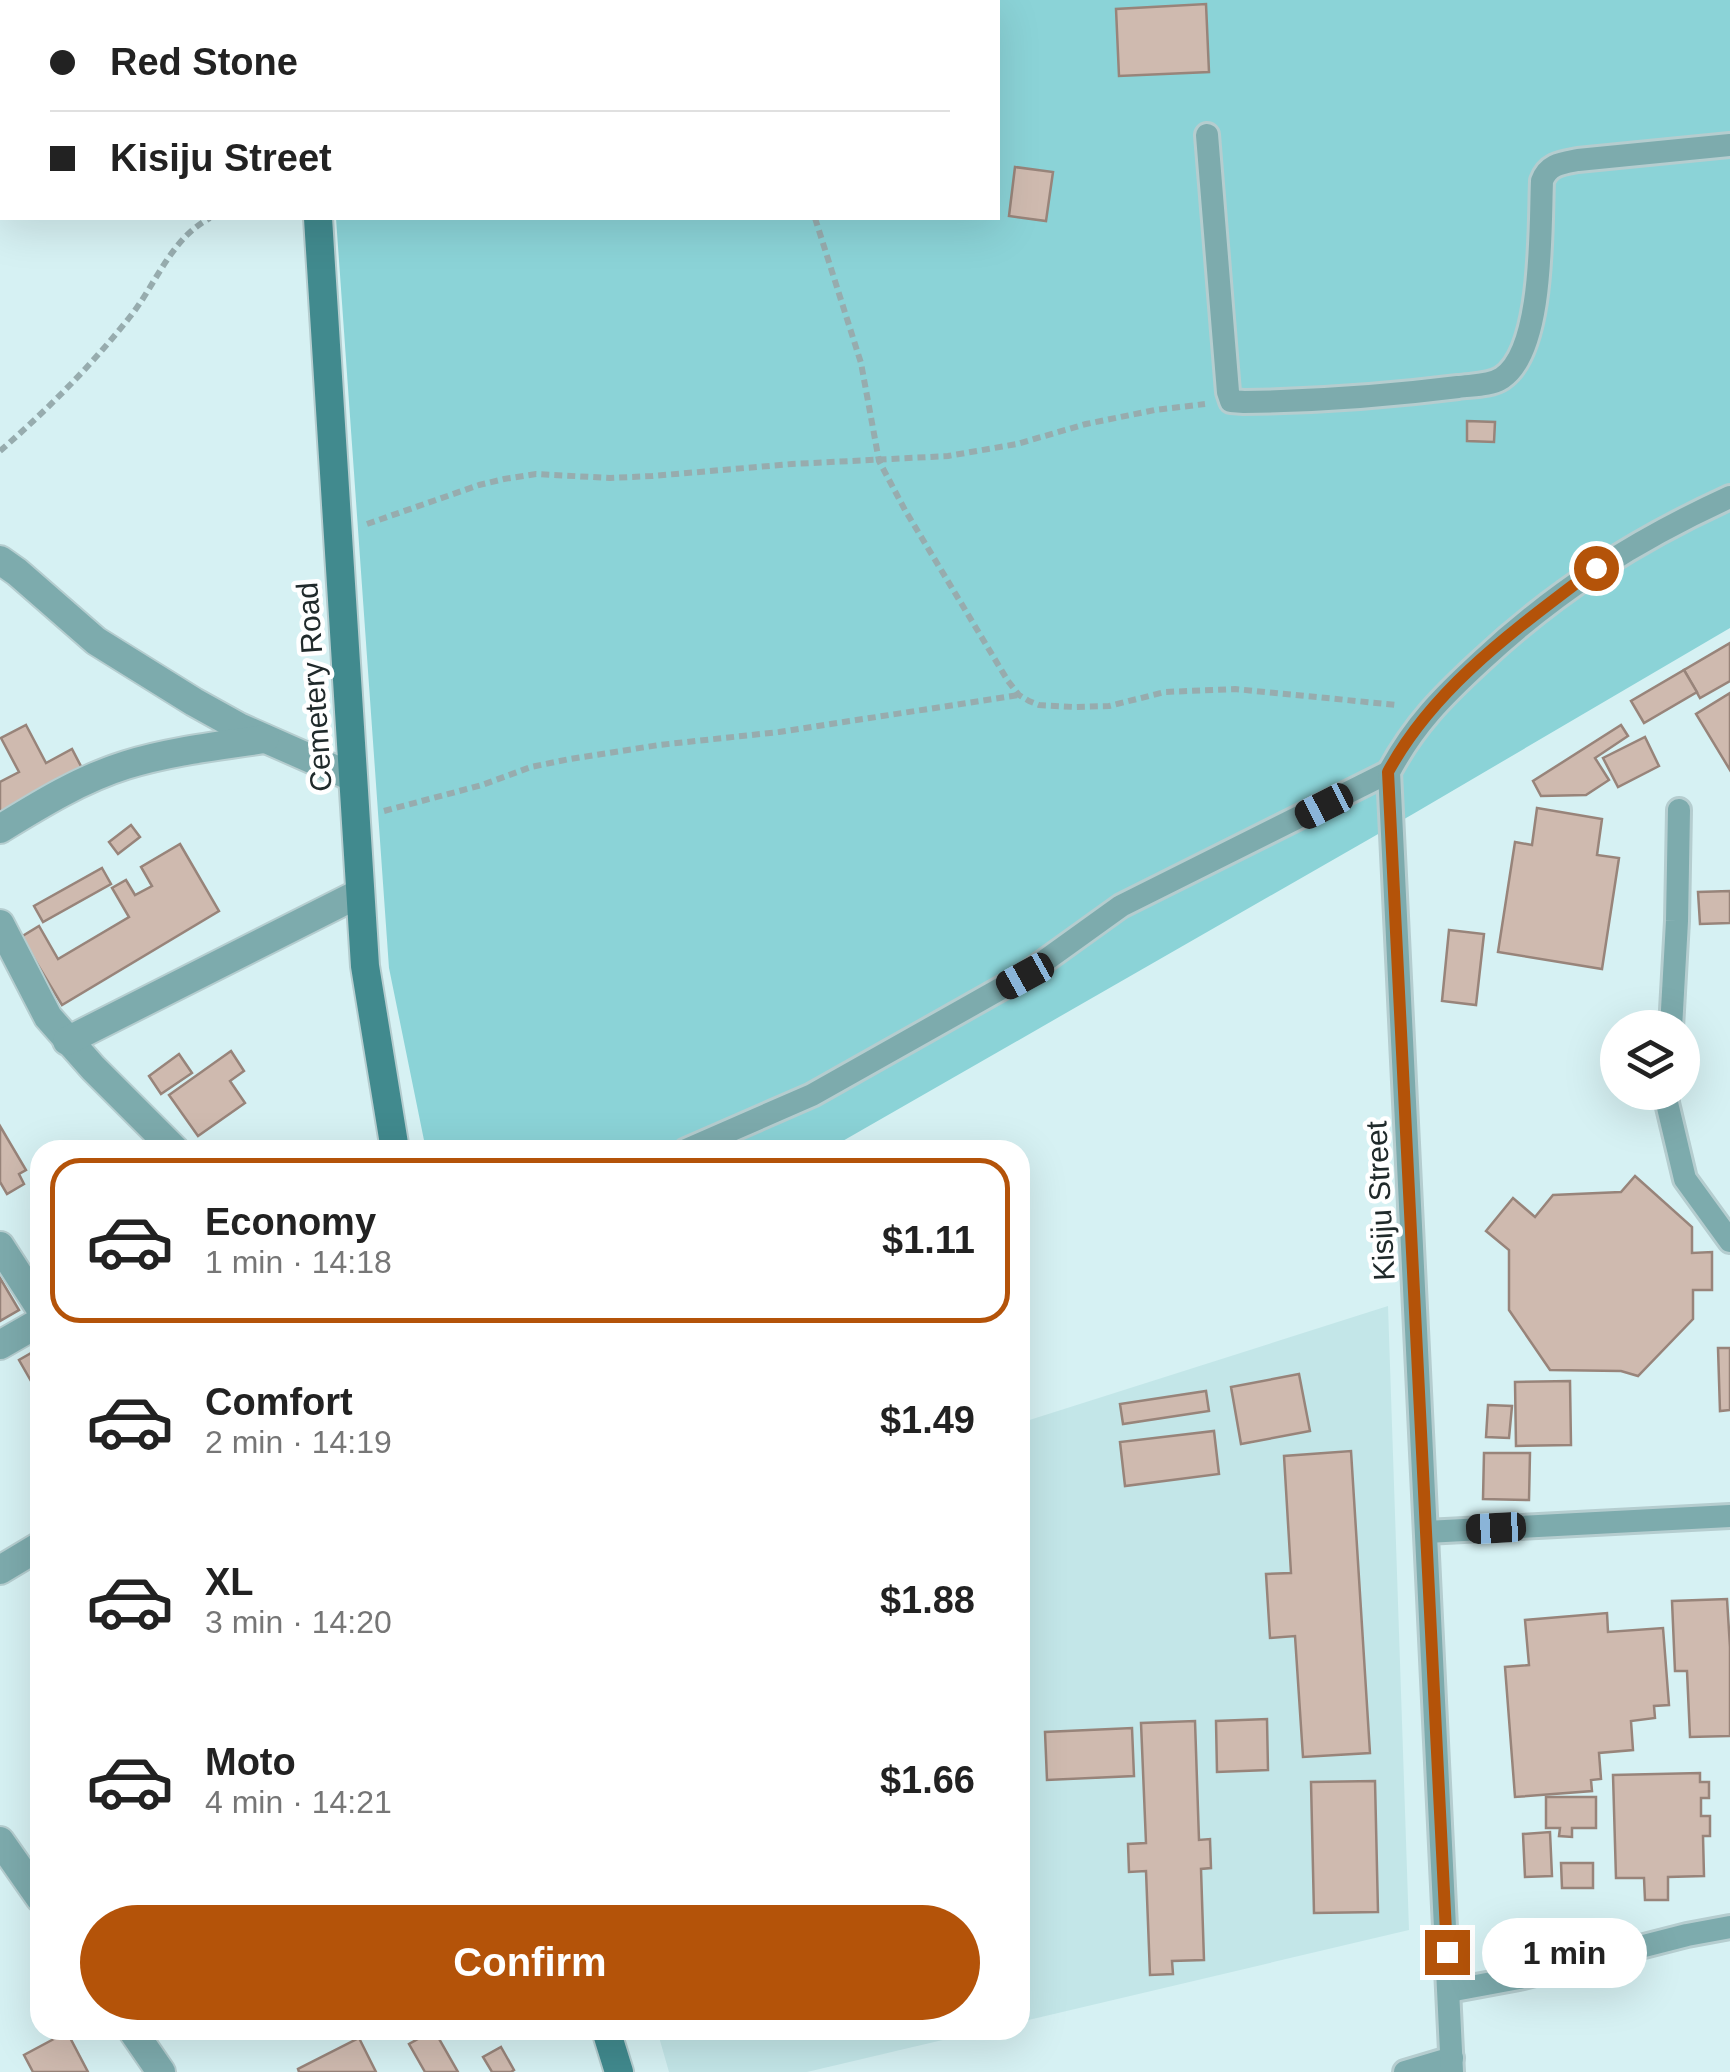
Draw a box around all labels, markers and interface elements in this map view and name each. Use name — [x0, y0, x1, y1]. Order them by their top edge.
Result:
text: Red Stone — [110, 41, 298, 83]
text: Kisiju Street — [110, 137, 332, 179]
route start — [1574, 546, 1619, 591]
street label: Cemetery Road — [290, 581, 338, 793]
car — [1290, 779, 1358, 833]
car — [991, 948, 1059, 1004]
map controls — [1600, 1010, 1700, 1110]
button: layers — [1600, 1010, 1700, 1110]
street label: Kisiju Street — [1359, 1120, 1401, 1282]
icon: car — [85, 1196, 175, 1286]
text: Economy — [205, 1201, 376, 1243]
text: $1.11 — [882, 1219, 975, 1261]
text: 1 min · 14:18 — [205, 1244, 392, 1280]
icon: car — [85, 1376, 175, 1466]
text: Comfort — [205, 1381, 353, 1423]
text: $1.49 — [880, 1399, 975, 1441]
text: 2 min · 14:19 — [205, 1424, 392, 1460]
car — [1465, 1511, 1527, 1545]
icon: car — [85, 1556, 175, 1646]
text: XL — [205, 1561, 254, 1603]
text: $1.88 — [880, 1579, 975, 1621]
text: 3 min · 14:20 — [205, 1604, 392, 1640]
icon: car — [85, 1736, 175, 1826]
text: Moto — [205, 1741, 296, 1783]
text: $1.66 — [880, 1759, 975, 1801]
text: 4 min · 14:21 — [205, 1784, 392, 1820]
button: Confirm — [80, 1905, 980, 2020]
callout: 1 min — [1482, 1917, 1647, 1987]
route end — [1425, 1930, 1470, 1975]
text: 1 min — [1523, 1935, 1606, 1971]

